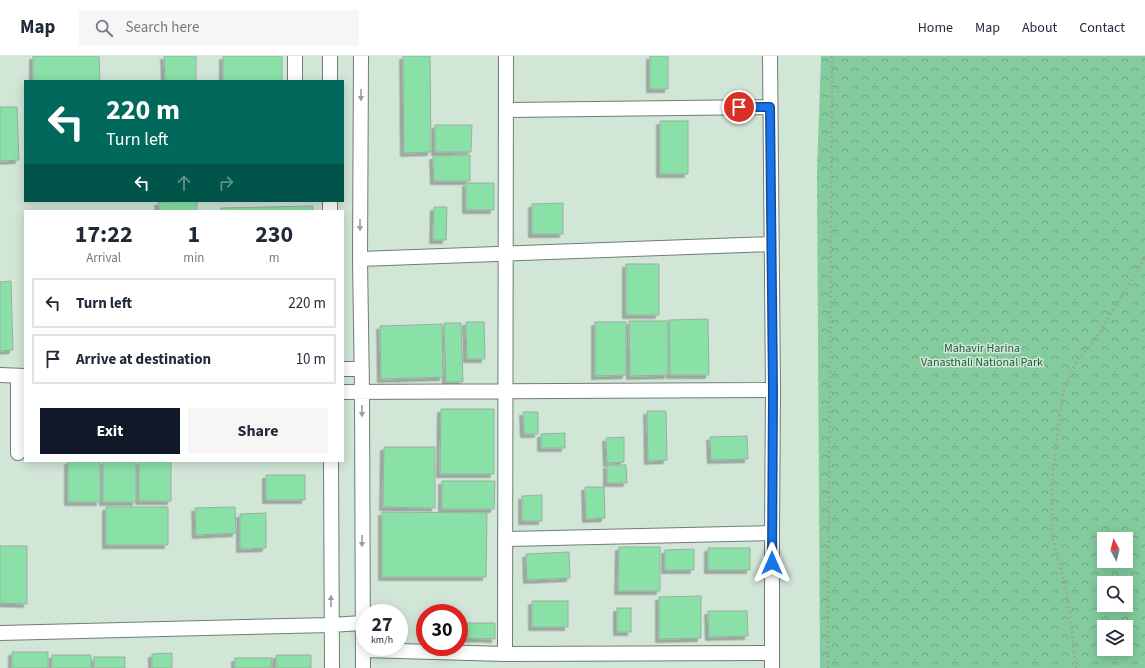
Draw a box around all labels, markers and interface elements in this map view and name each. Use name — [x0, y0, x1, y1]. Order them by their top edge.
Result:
search box — [79, 10, 359, 46]
text: Map — [20, 14, 55, 41]
icon: search — [93, 17, 115, 39]
text: Search here — [125, 17, 199, 38]
text: Home — [918, 18, 953, 38]
text: Map — [975, 18, 1000, 38]
text: About — [1022, 18, 1057, 38]
text: Contact — [1079, 18, 1125, 38]
one-way arrow — [358, 89, 364, 102]
text: 220 m — [106, 90, 180, 130]
pin — [722, 90, 756, 124]
icon: left — [40, 96, 92, 148]
icon: arrive — [728, 96, 750, 118]
text: Turn left — [106, 127, 168, 152]
icon: left — [131, 172, 153, 194]
icon: ahead — [173, 172, 195, 194]
icon: right — [215, 172, 237, 194]
text: 17:22 — [75, 217, 133, 252]
text: 1 — [188, 217, 200, 252]
text: 230 — [255, 217, 293, 252]
one-way arrow — [357, 219, 363, 232]
text: Arrival — [86, 249, 121, 267]
text: min — [183, 249, 204, 267]
text: m — [269, 249, 280, 267]
icon: left — [42, 292, 64, 314]
text: Turn left — [76, 293, 132, 314]
text: 220 m — [288, 293, 326, 314]
park label: Mahavir Harina Vanasthali National Park — [921, 340, 1043, 371]
icon: arrive — [42, 348, 64, 370]
text: Arrive at destination — [76, 349, 211, 370]
text: 10 m — [296, 349, 326, 370]
one-way arrow — [359, 405, 365, 418]
button: Exit — [40, 408, 180, 454]
button: Share — [188, 408, 328, 454]
north arrow — [1097, 532, 1133, 568]
map controls — [1097, 532, 1133, 656]
one-way arrow — [359, 535, 365, 548]
position arrow — [751, 542, 793, 584]
button: search — [1097, 576, 1133, 612]
one-way arrow — [328, 594, 334, 607]
speed limit sign: 30 — [416, 604, 468, 656]
text: 27 — [371, 611, 393, 639]
button: layers — [1097, 620, 1133, 656]
text: km/h — [371, 633, 393, 647]

